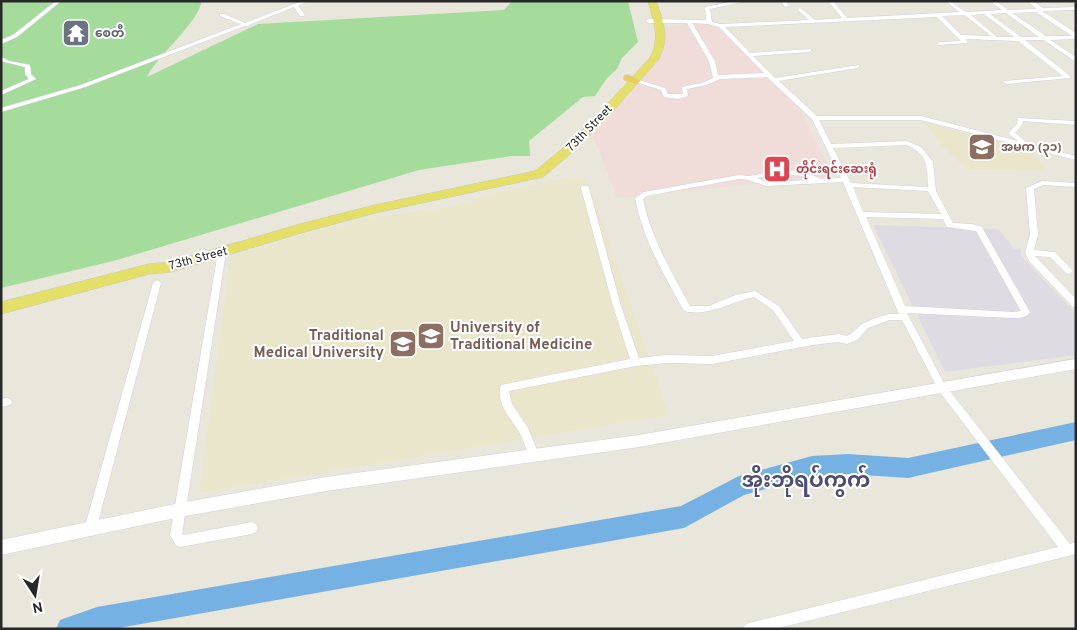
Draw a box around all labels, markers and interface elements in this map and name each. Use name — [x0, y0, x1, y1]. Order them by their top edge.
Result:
temple icon: စေတီ — [61, 18, 91, 48]
place label: စေတီ — [95, 24, 124, 42]
street label: 73th Street — [563, 102, 616, 156]
school or university icon: အမက (၃၁) — [967, 132, 997, 162]
place label: အမက (၃၁) — [1001, 140, 1062, 157]
hospital icon: တိုင်းရင်းဆေးရုံ — [762, 154, 792, 184]
place label: တိုင်းရင်းဆေးရုံ — [796, 159, 877, 180]
street label: 73th Street — [167, 243, 229, 274]
place label: University of Traditional Medicine — [450, 319, 592, 355]
school or university icon: University of Traditional Medicine — [416, 321, 446, 351]
place label: Traditional Medical University — [254, 327, 384, 363]
school or university icon: Traditional Medical University — [388, 329, 418, 359]
district label: အိုးဘိုရပ်ကွက် — [742, 464, 870, 497]
north arrow — [10, 570, 60, 620]
text: N — [31, 597, 44, 616]

